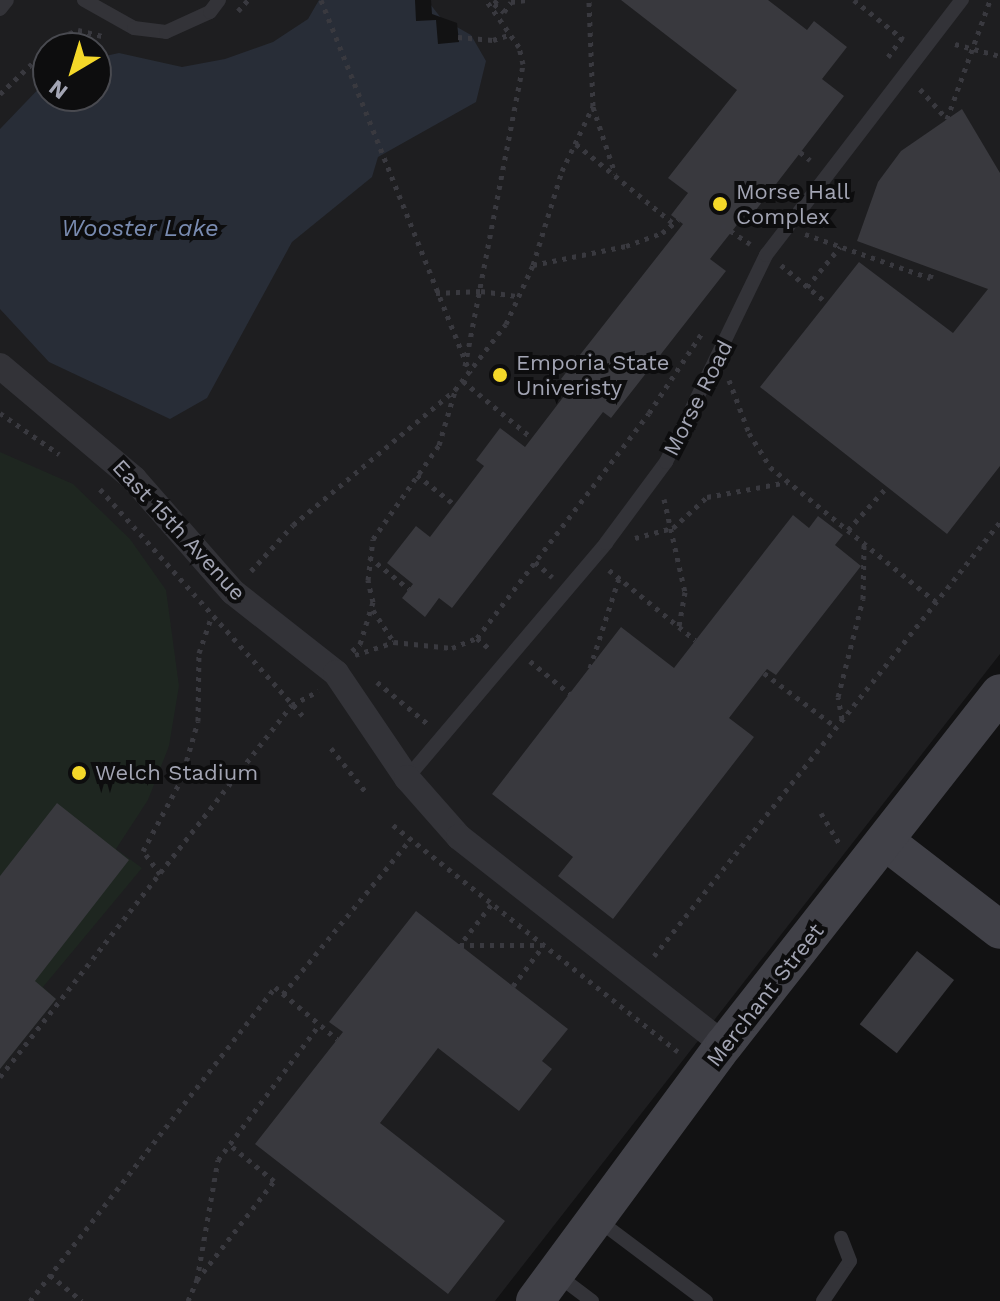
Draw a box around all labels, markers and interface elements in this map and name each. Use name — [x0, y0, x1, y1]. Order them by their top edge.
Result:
north arrow — [32, 32, 112, 112]
text: N — [44, 75, 72, 105]
place label: Morse Hall Complex — [736, 178, 850, 230]
marker: Morse Hall Complex — [711, 195, 729, 213]
water label: Wooster Lake — [61, 215, 219, 243]
street label: Morse Road — [658, 336, 738, 460]
place label: Emporia State Univeristy — [516, 349, 670, 400]
marker: Emporia State Univeristy — [491, 366, 509, 384]
street label: East 15th Avenue — [106, 454, 252, 606]
place label: Welch Stadium — [95, 760, 258, 786]
marker: Welch Stadium — [70, 764, 88, 782]
street label: Merchant Street — [701, 918, 829, 1072]

